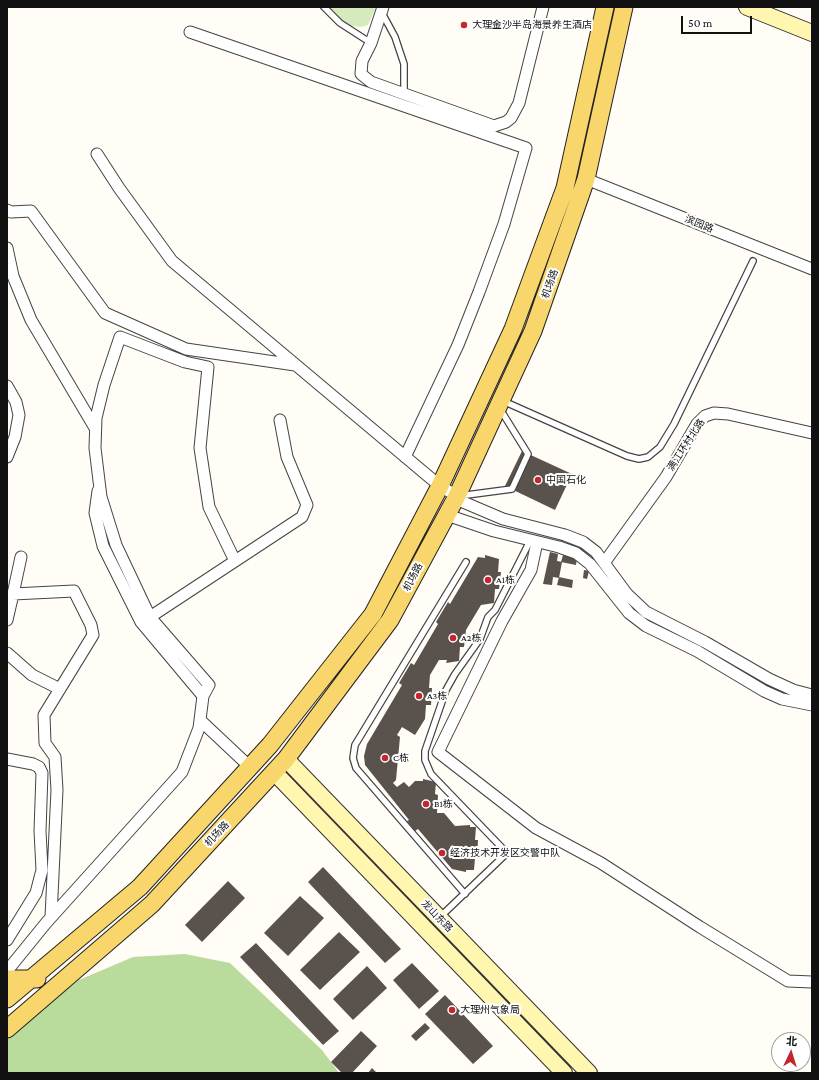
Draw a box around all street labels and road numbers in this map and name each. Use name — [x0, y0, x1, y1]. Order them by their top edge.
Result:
street label: 滨园路 — [683, 213, 715, 235]
street label: 机场路 — [539, 268, 561, 300]
street label: 满江环村北路 — [665, 417, 707, 473]
street label: 机场路 — [401, 561, 425, 593]
street label: 机场路 — [202, 819, 232, 849]
street label: 龙山东路 — [419, 897, 455, 935]

